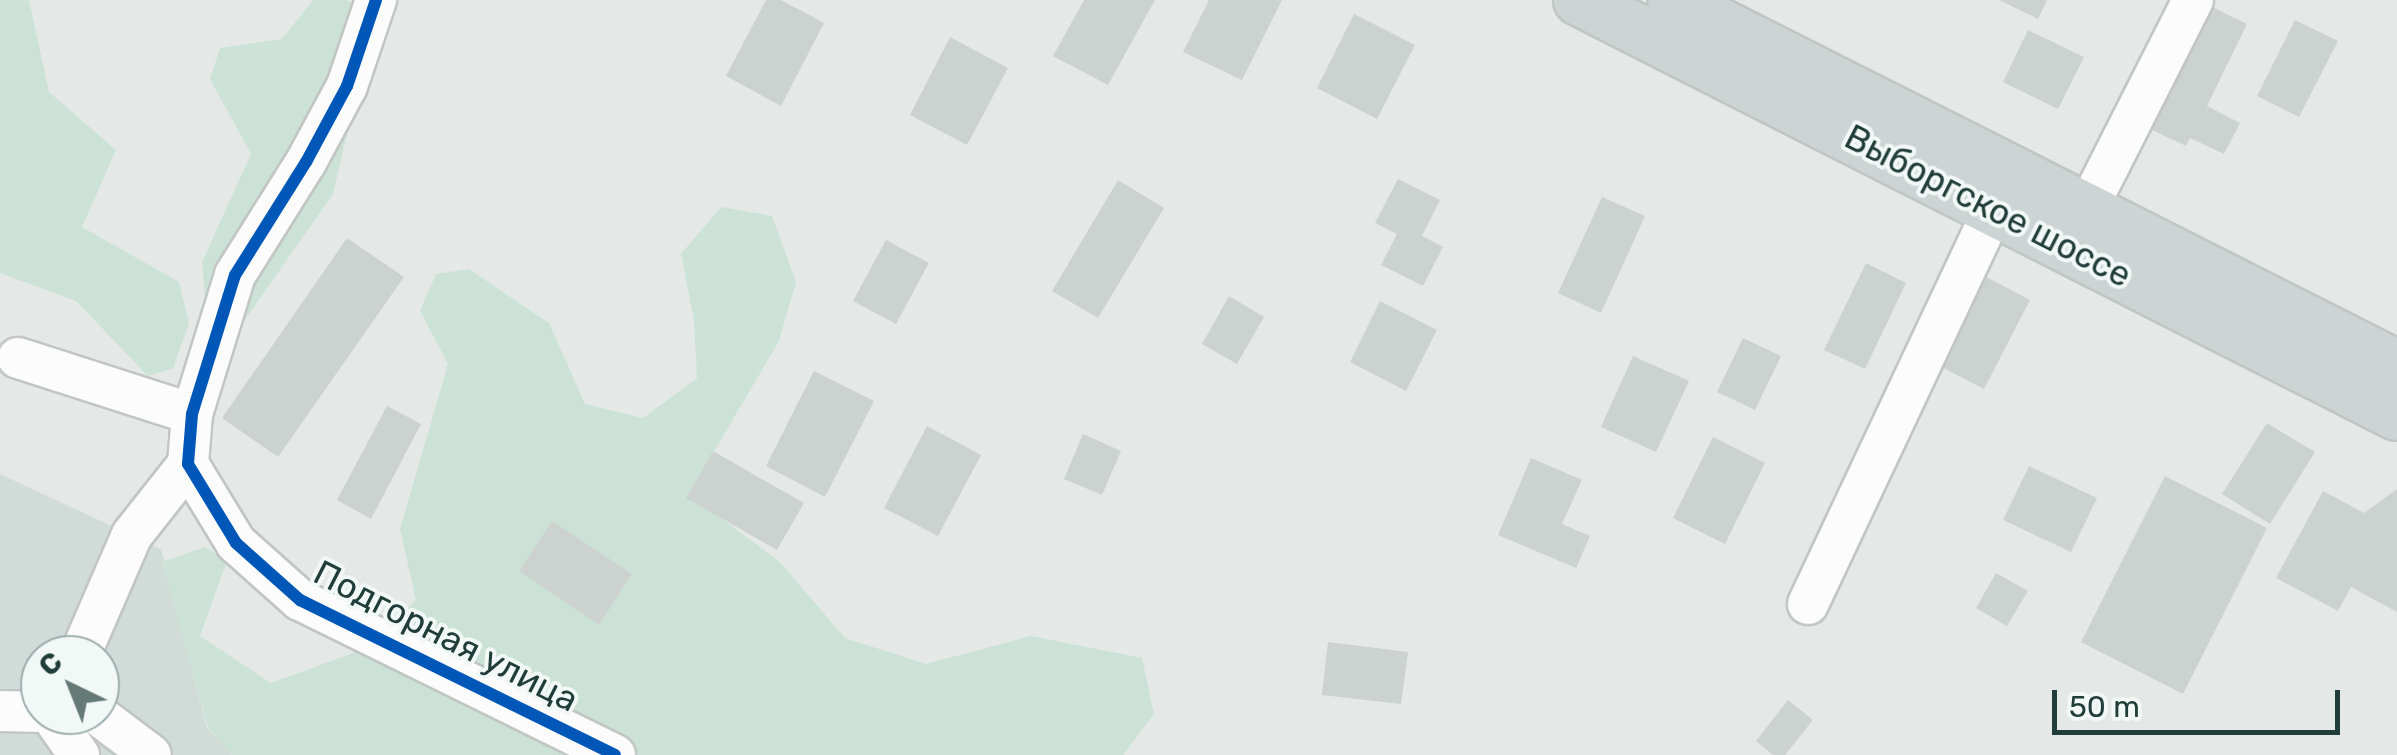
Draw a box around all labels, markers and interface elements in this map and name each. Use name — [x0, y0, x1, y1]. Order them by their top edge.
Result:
street label: Выборгское шоссе — [1838, 116, 2138, 296]
street label: Подгорная улица — [307, 551, 585, 721]
north arrow — [20, 635, 120, 735]
text: С — [32, 645, 69, 683]
scale bar — [2057, 670, 2344, 732]
text: 50 m — [2069, 689, 2140, 725]

